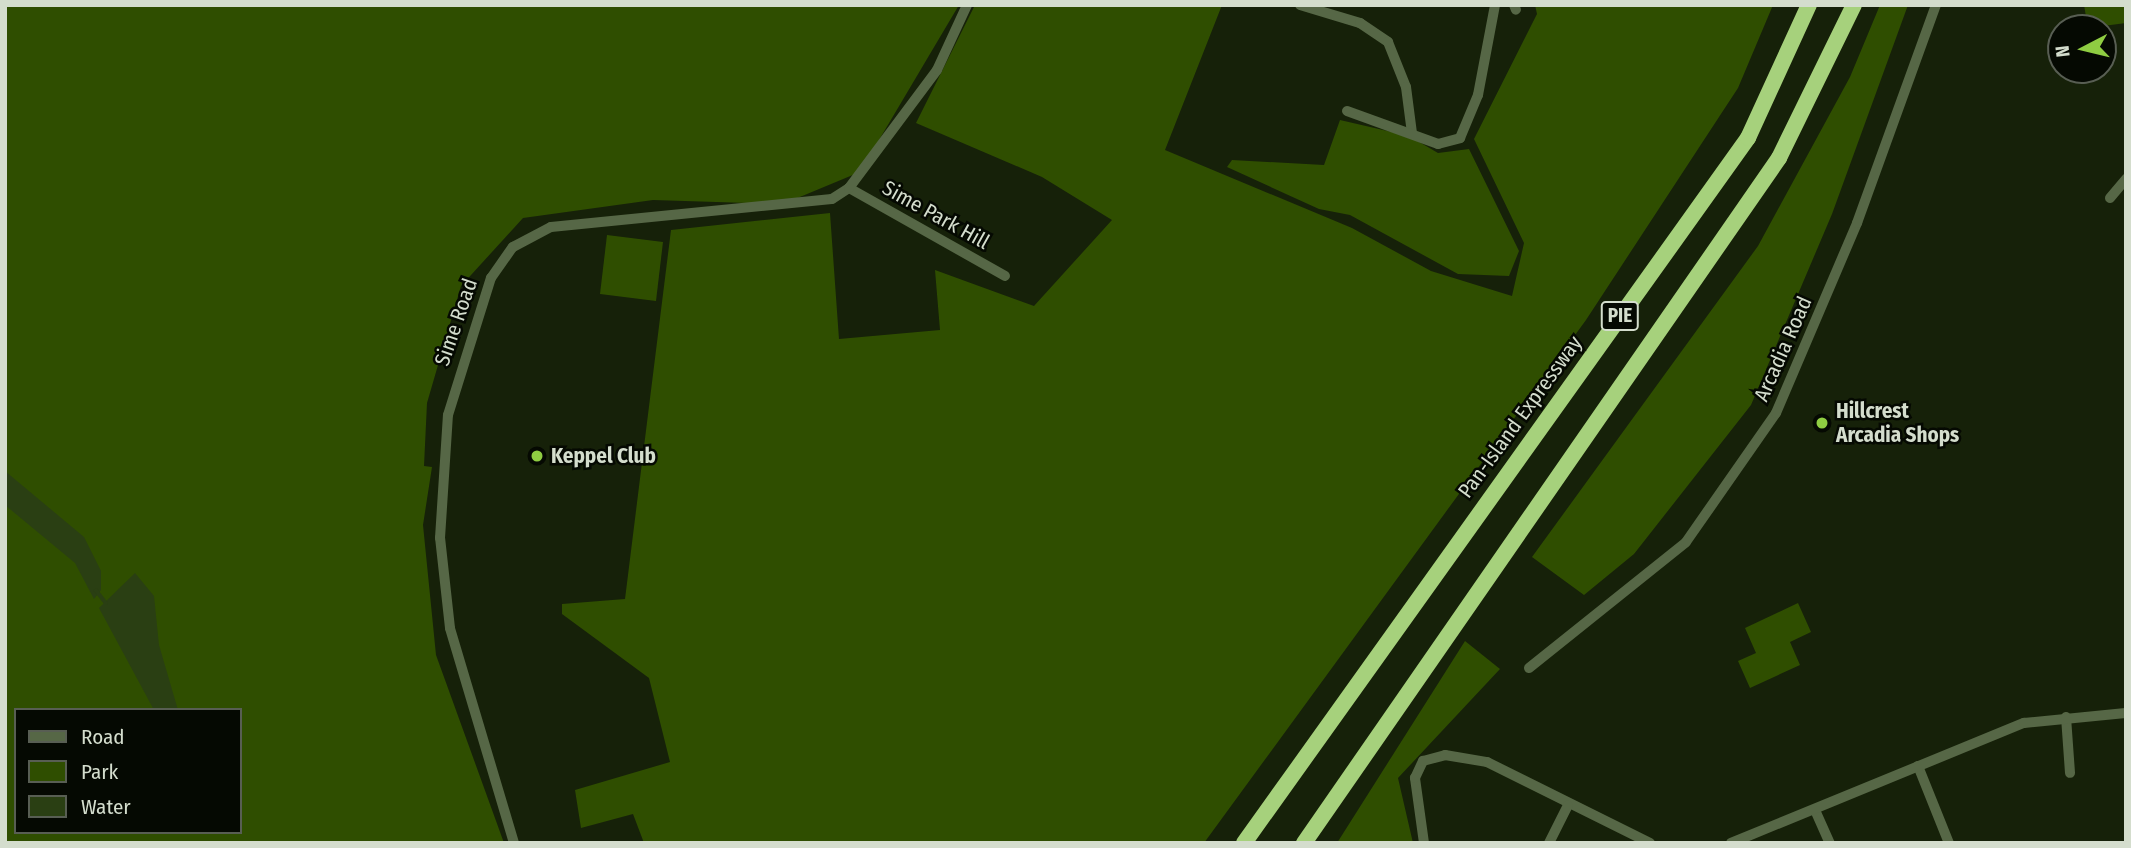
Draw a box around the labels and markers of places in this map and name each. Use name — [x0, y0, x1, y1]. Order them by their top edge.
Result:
place label: Hillcrest Arcadia Shops — [1836, 398, 1959, 448]
marker: Hillcrest Arcadia Shops — [1814, 415, 1830, 431]
place label: Keppel Club — [551, 443, 656, 469]
marker: Keppel Club — [529, 448, 545, 464]

